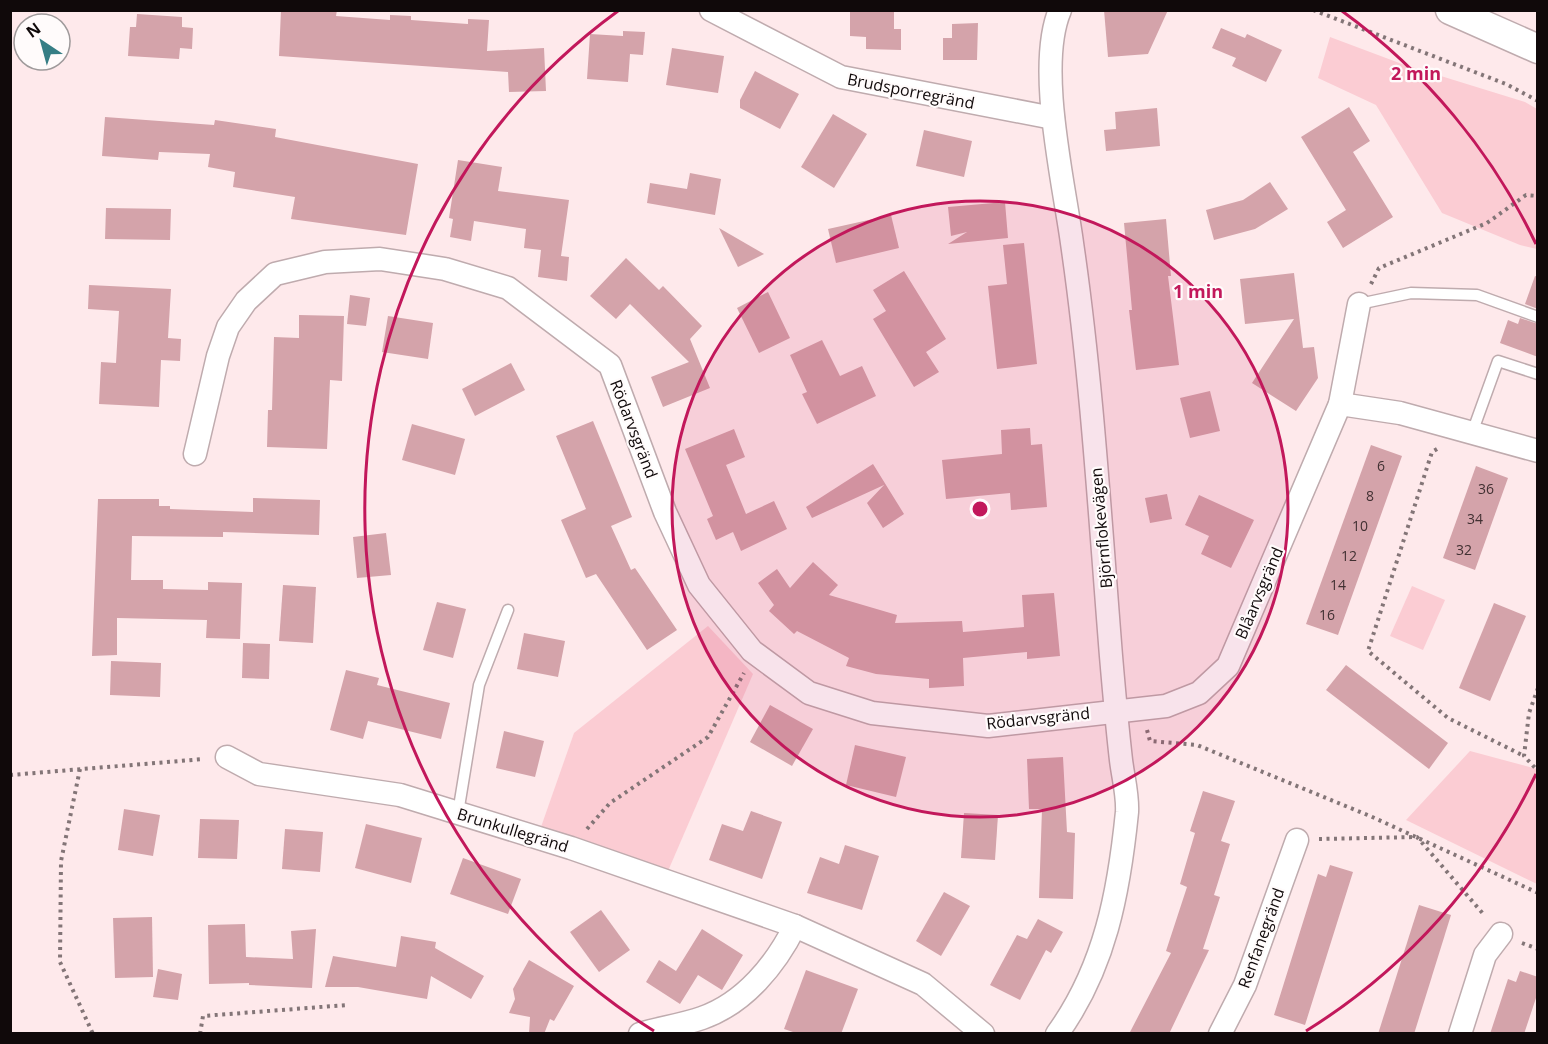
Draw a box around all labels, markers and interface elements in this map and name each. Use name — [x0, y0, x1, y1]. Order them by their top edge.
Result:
north arrow — [12, 12, 72, 72]
text: N — [21, 17, 45, 43]
text: 2 min — [1391, 61, 1441, 85]
street label: Brudsporregränd — [845, 68, 977, 114]
text: 1 min — [1173, 279, 1223, 303]
street label: Rödarvsgränd — [605, 376, 663, 482]
house number: 6 — [1377, 456, 1385, 475]
street label: Björnflokevägen — [1085, 467, 1117, 589]
house number: 36 — [1478, 479, 1494, 498]
house number: 8 — [1366, 486, 1374, 505]
centre of rings — [970, 499, 990, 519]
house number: 34 — [1467, 509, 1483, 528]
house number: 10 — [1352, 516, 1368, 535]
house number: 32 — [1456, 540, 1472, 559]
street label: Blåarvsgränd — [1230, 544, 1288, 642]
house number: 12 — [1341, 546, 1357, 565]
house number: 14 — [1330, 575, 1346, 594]
house number: 16 — [1319, 605, 1335, 624]
street label: Rödarvsgränd — [985, 702, 1091, 734]
street label: Brunkullegränd — [455, 803, 571, 857]
street label: Renfanegränd — [1233, 885, 1289, 991]

